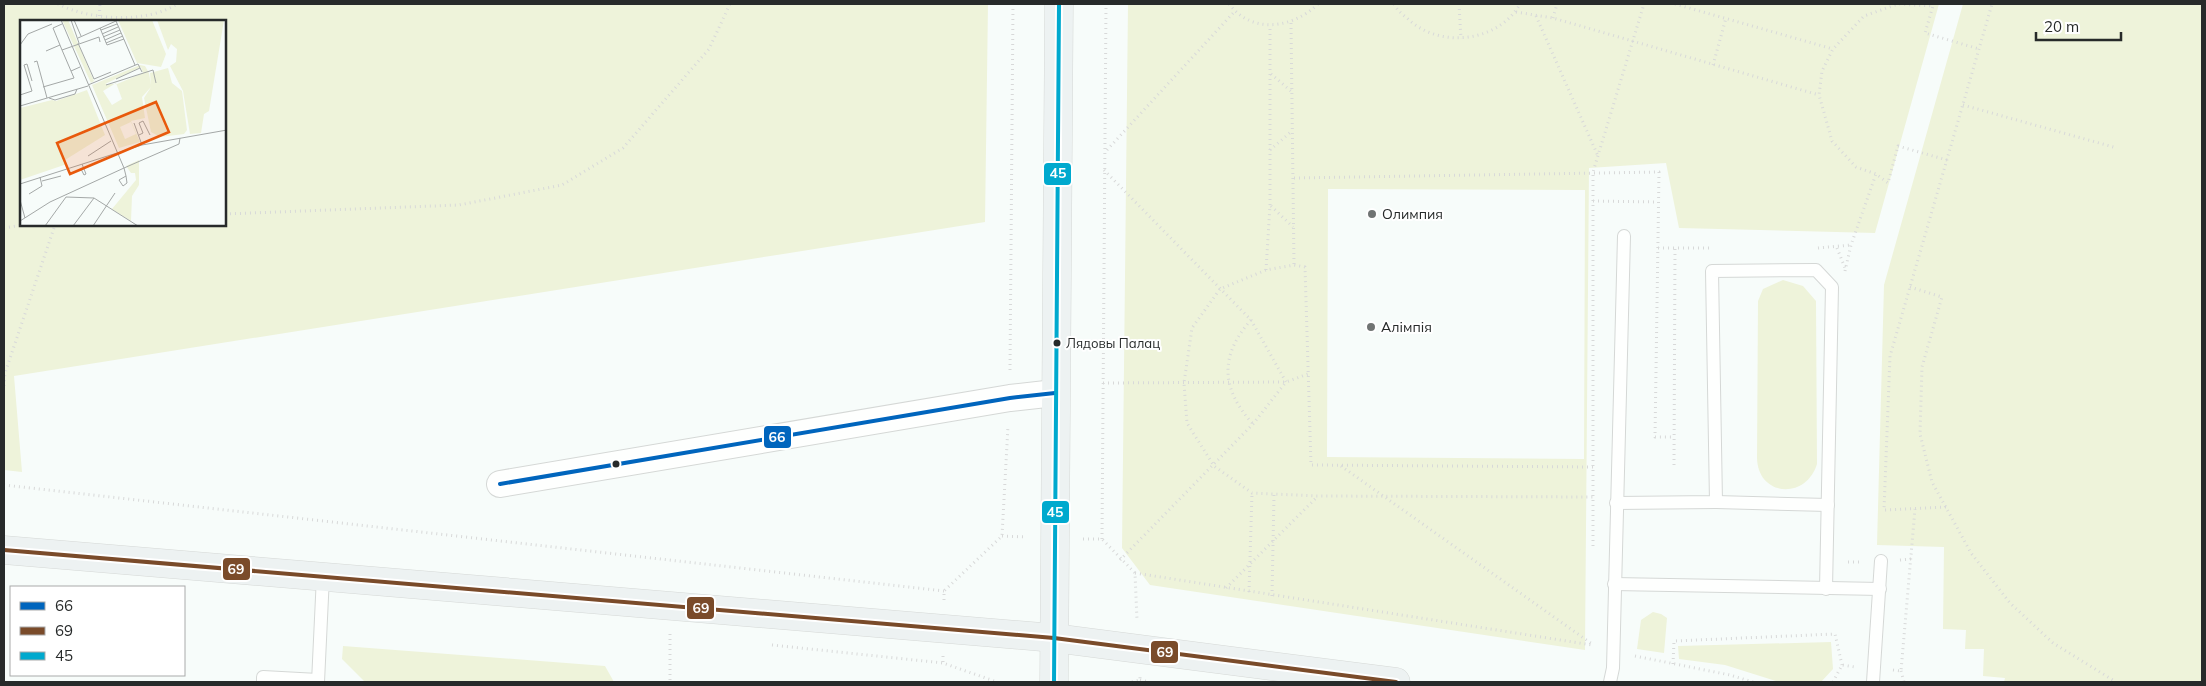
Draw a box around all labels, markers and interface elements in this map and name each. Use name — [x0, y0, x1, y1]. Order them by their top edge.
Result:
scale bar — [2036, 10, 2121, 42]
text: 20 m — [2044, 17, 2079, 36]
inset map — [20, 20, 226, 226]
line badge: 45 — [1043, 162, 1072, 186]
text: 45 — [1050, 164, 1066, 182]
place label: Олимпия — [1382, 205, 1443, 223]
marker: Олимпия — [1366, 208, 1378, 220]
place label: Алімпія — [1381, 318, 1432, 336]
marker: Алімпія — [1365, 321, 1377, 333]
place label: Лядовы Палац — [1066, 335, 1160, 351]
marker: Лядовы Палац — [1052, 338, 1062, 348]
line badge: 66 — [763, 425, 792, 449]
text: 66 — [769, 428, 785, 446]
unlabelled marker — [611, 459, 621, 469]
line badge: 45 — [1041, 500, 1070, 524]
text: 45 — [1047, 503, 1063, 521]
line badge: 69 — [222, 557, 251, 581]
text: 69 — [228, 560, 244, 578]
legend — [10, 586, 185, 676]
text: 66 — [55, 596, 73, 615]
line badge: 69 — [686, 596, 715, 620]
text: 69 — [693, 599, 709, 617]
text: 69 — [55, 621, 73, 640]
line badge: 69 — [1150, 640, 1179, 664]
text: 69 — [1157, 643, 1173, 661]
text: 45 — [55, 646, 73, 665]

